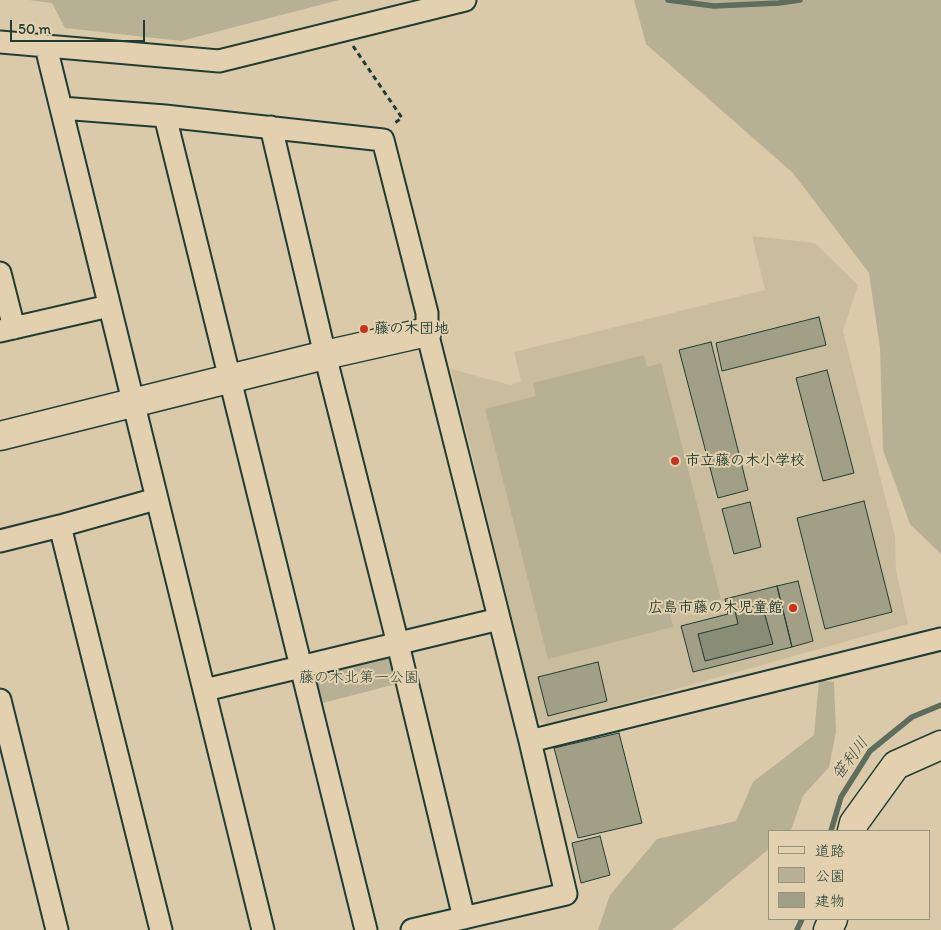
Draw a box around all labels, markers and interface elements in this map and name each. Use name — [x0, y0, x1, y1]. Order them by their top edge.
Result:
scale bar — [12, 10, 148, 42]
text: 50 m — [18, 20, 51, 38]
place label: 藤の木団地 — [374, 320, 449, 338]
marker: 藤の木団地 — [358, 323, 370, 335]
place label: 市立藤の木小学校 — [685, 452, 805, 470]
marker: 市立藤の木小学校 — [669, 455, 681, 467]
place label: 広島市藤の木児童館 — [648, 599, 783, 617]
marker: 広島市藤の木児童館 — [787, 602, 799, 614]
park label: 藤の木北第一公園 — [299, 669, 419, 687]
water label: 笹利川 — [829, 734, 873, 784]
legend — [768, 830, 931, 920]
text: 道路 — [815, 842, 845, 860]
text: 公園 — [815, 867, 845, 885]
text: 建物 — [815, 892, 845, 910]

